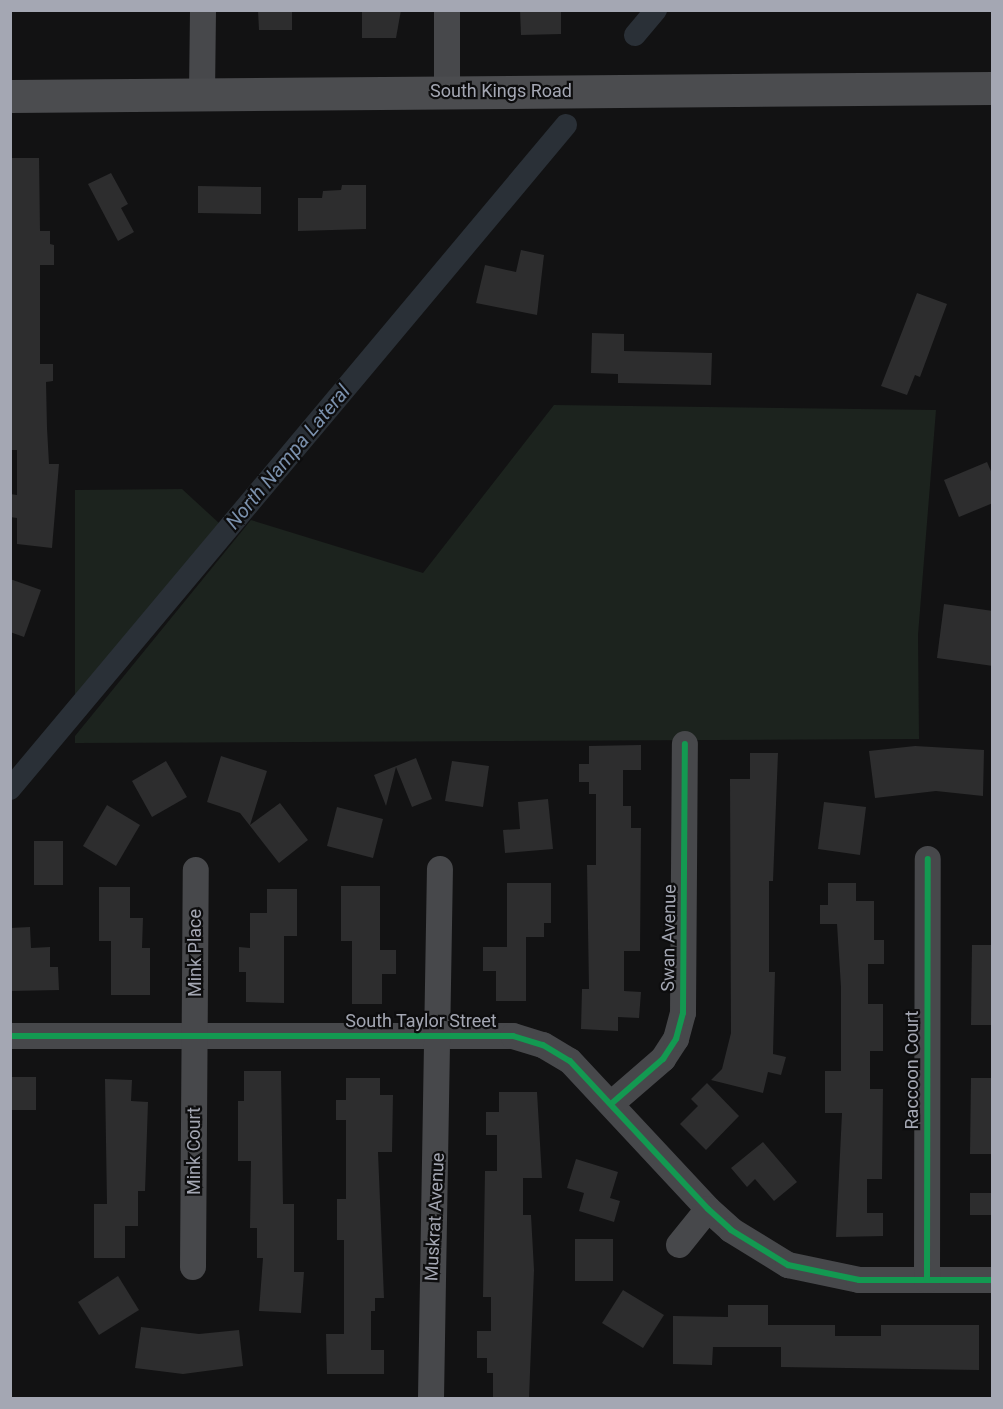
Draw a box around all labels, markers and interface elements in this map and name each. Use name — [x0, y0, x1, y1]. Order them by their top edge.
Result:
street label: South Kings Road — [430, 80, 572, 102]
water label: North Nampa Lateral — [221, 380, 355, 534]
street label: Swan Avenue — [657, 884, 681, 992]
street label: Mink Place — [184, 909, 206, 997]
street label: South Taylor Street — [345, 1010, 497, 1032]
street label: Raccoon Court — [901, 1011, 923, 1129]
street label: Mink Court — [183, 1107, 205, 1195]
street label: Muskrat Avenue — [421, 1152, 449, 1282]

